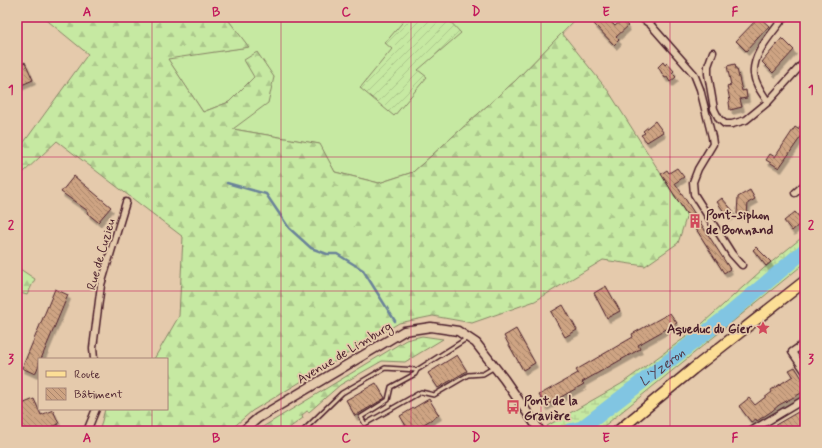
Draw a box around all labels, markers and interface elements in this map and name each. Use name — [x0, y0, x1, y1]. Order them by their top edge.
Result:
text: A — [83, 4, 91, 21]
text: B — [212, 4, 221, 21]
text: C — [341, 4, 351, 21]
text: D — [472, 4, 481, 21]
text: E — [602, 4, 610, 21]
text: F — [732, 4, 739, 21]
text: 1 — [8, 82, 14, 99]
text: 1 — [808, 82, 814, 99]
place label: Pont-siphon de Bonnand — [706, 207, 773, 239]
building icon: Pont-siphon de Bonnand — [687, 213, 703, 229]
text: 2 — [8, 217, 15, 234]
street label: Rue de Cuzieu — [83, 217, 120, 292]
text: 2 — [808, 217, 815, 234]
street label: Avenue de Limburg — [294, 318, 396, 389]
place icon: Aqueduc du Gier — [755, 320, 771, 336]
place label: Aqueduc du Gier — [667, 321, 753, 338]
water label: L'Yzeron — [636, 344, 689, 391]
text: 3 — [8, 351, 14, 368]
text: 3 — [808, 351, 814, 368]
legend — [38, 358, 168, 410]
text: Route — [74, 367, 100, 383]
text: Bâtiment — [74, 387, 123, 403]
place label: Pont de la Gravière — [524, 393, 578, 425]
bus stop icon: Pont de la Gravière — [505, 399, 521, 415]
text: A — [83, 430, 91, 447]
text: B — [212, 430, 221, 447]
text: C — [341, 430, 351, 447]
text: D — [472, 430, 481, 447]
text: E — [602, 430, 610, 447]
text: F — [732, 430, 739, 447]

